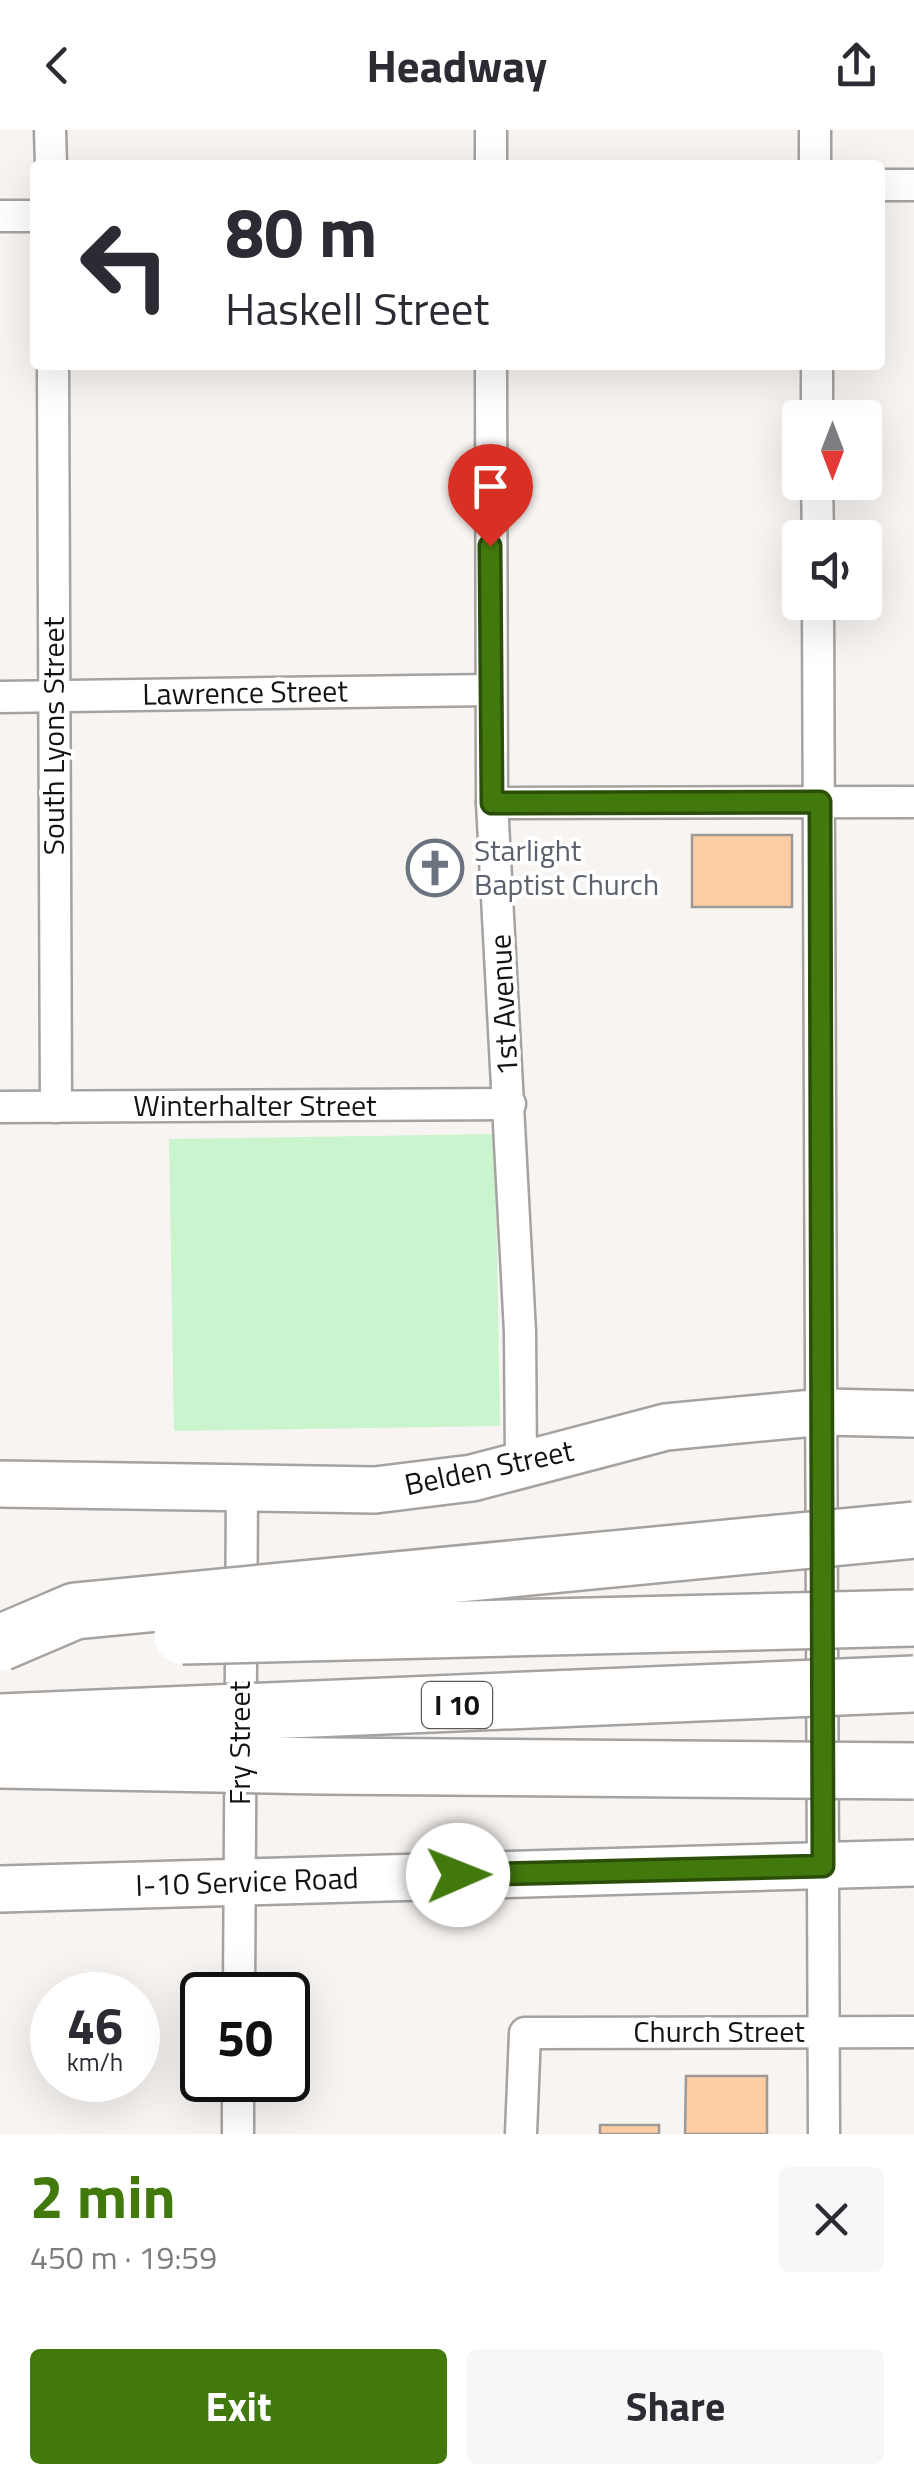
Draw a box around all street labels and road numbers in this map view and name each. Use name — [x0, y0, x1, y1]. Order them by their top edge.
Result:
street label: South Lyons Street — [30, 616, 76, 855]
street label: Lawrence Street — [142, 667, 349, 717]
street label: 1st Avenue — [476, 933, 530, 1077]
street label: Winterhalter Street — [133, 1082, 377, 1128]
street label: Belden Street — [400, 1427, 578, 1507]
street label: Fry Street — [216, 1681, 262, 1805]
road number: I 10 — [422, 1682, 492, 1728]
street label: I-10 Service Road — [135, 1854, 359, 1908]
street label: Church Street — [633, 2008, 805, 2054]

